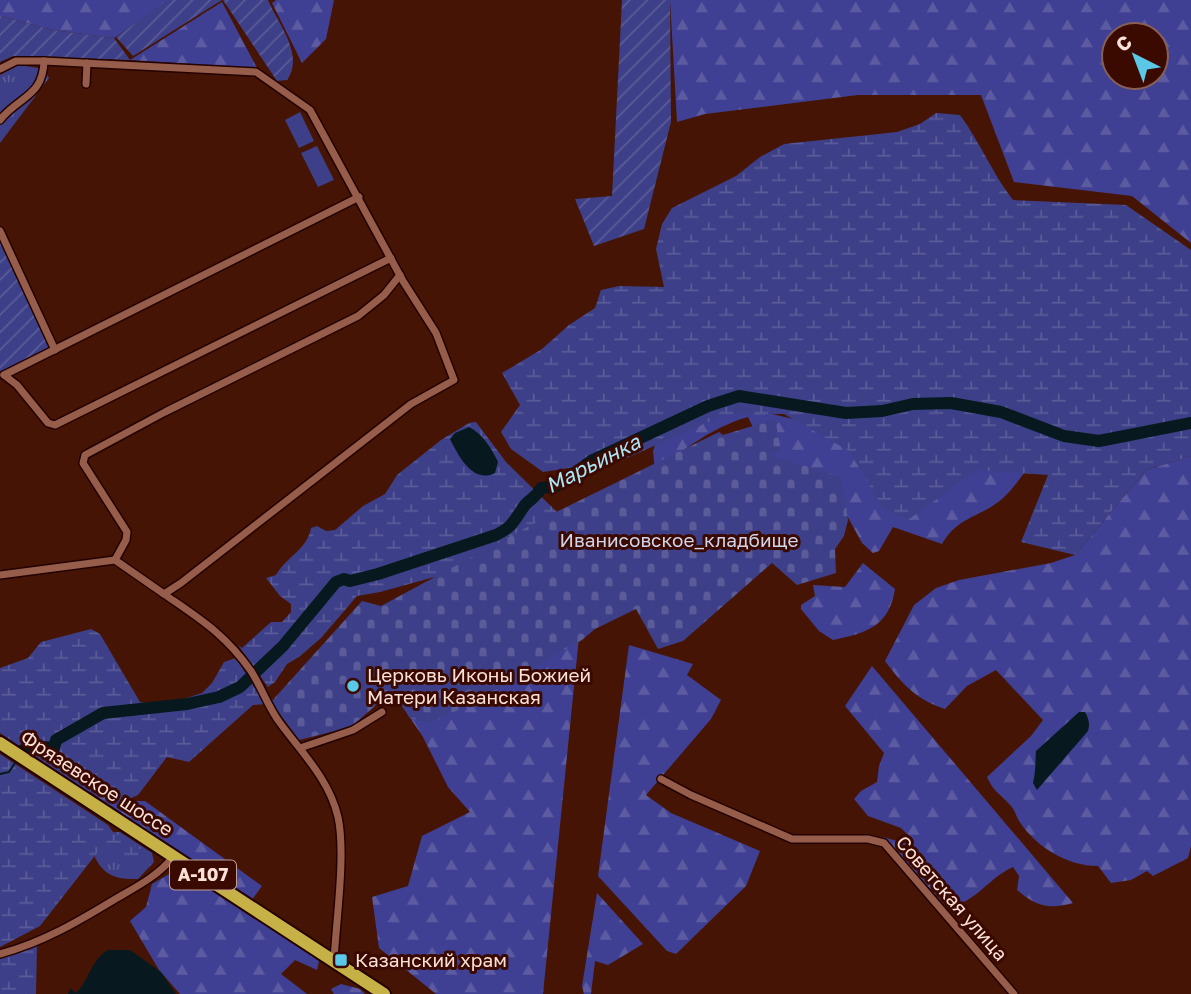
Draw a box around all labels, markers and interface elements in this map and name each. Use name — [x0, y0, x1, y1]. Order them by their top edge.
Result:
north arrow — [1100, 21, 1170, 91]
text: С — [1111, 30, 1136, 56]
water label: Марьинка — [541, 428, 645, 498]
park label: Иванисовское_кладбище — [560, 528, 798, 551]
place label: Церковь Иконы Божией Матери Казанская — [367, 663, 591, 708]
marker: Церковь Иконы Божией Матери Казанская — [345, 678, 361, 694]
street label: Фрязевское шоссе — [17, 725, 178, 840]
street label: Советская улица — [892, 830, 1013, 965]
road number: А-107 — [170, 860, 236, 890]
place label: Казанский храм — [355, 948, 507, 971]
marker: Казанский храм — [333, 952, 349, 968]

